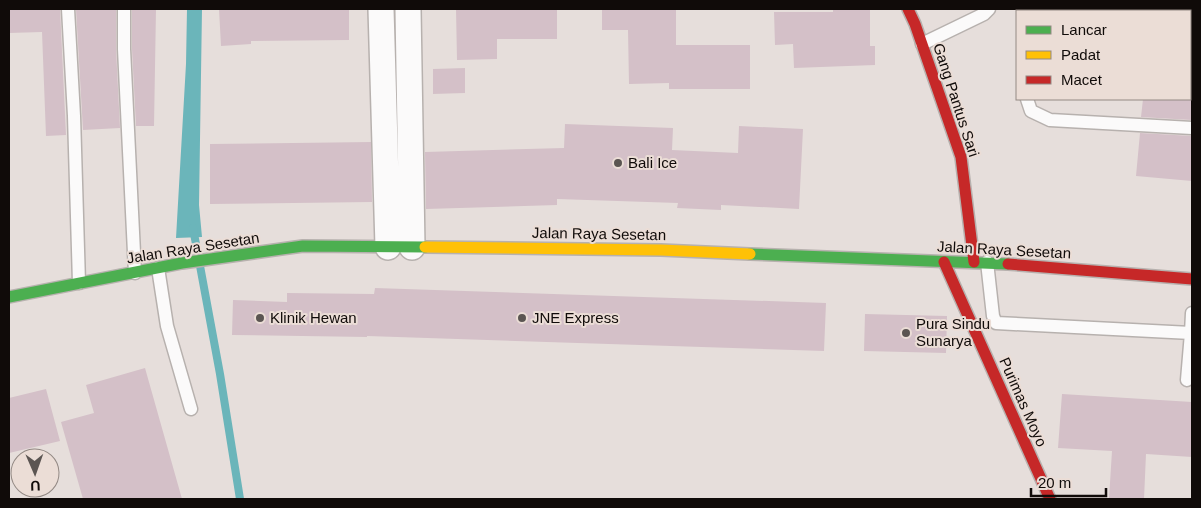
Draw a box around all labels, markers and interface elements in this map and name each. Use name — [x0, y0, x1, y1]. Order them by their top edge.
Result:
legend — [1016, 10, 1191, 100]
text: Lancar — [1061, 21, 1107, 38]
street label: Gang Pantus Sari — [930, 41, 983, 159]
text: Padat — [1061, 46, 1101, 63]
text: Macet — [1061, 71, 1103, 88]
place label: Bali Ice — [628, 154, 677, 171]
marker: Bali Ice — [612, 157, 624, 169]
street label: Jalan Raya Sesetan — [532, 224, 666, 243]
street label: Jalan Raya Sesetan — [125, 229, 261, 266]
street label: Jalan Raya Sesetan — [937, 237, 1072, 262]
place label: Klinik Hewan — [270, 309, 357, 326]
place label: JNE Express — [532, 309, 619, 326]
marker: Klinik Hewan — [254, 312, 266, 324]
marker: JNE Express — [516, 312, 528, 324]
place label: Pura Sindu Sunarya — [916, 315, 990, 349]
marker: Pura Sindu Sunarya — [900, 327, 912, 339]
street label: Purimas Moyo — [996, 355, 1051, 449]
north arrow — [10, 448, 60, 498]
scale bar — [1031, 466, 1106, 498]
text: 20 m — [1038, 474, 1071, 491]
text: U — [30, 478, 41, 494]

